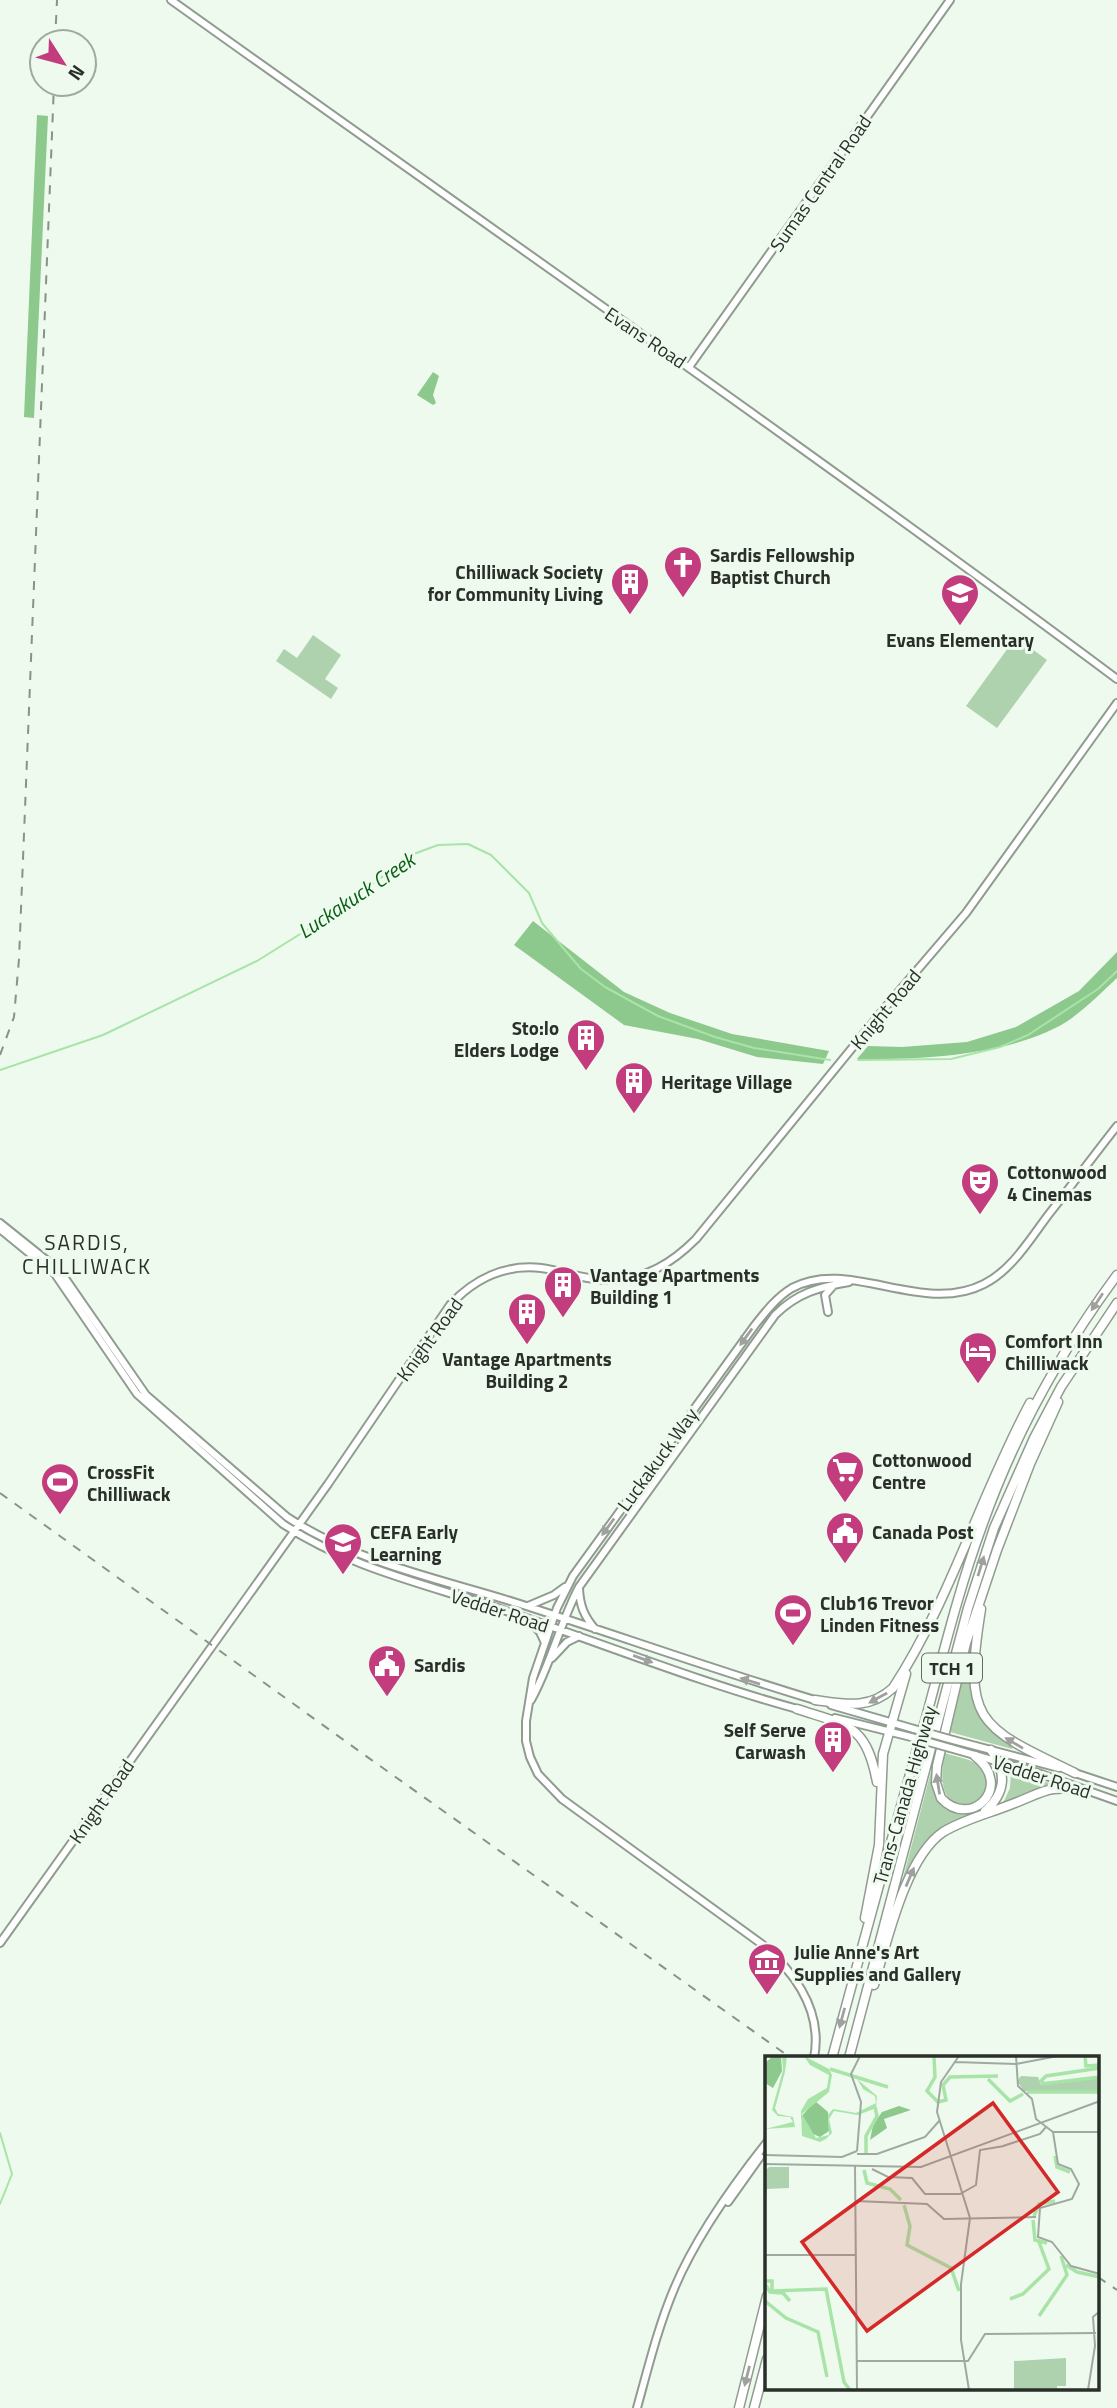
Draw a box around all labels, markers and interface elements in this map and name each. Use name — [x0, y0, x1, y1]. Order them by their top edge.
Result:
north arrow — [28, 28, 98, 98]
text: N — [62, 59, 93, 87]
street label: Sumas Central Road — [762, 109, 878, 257]
street label: Evans Road — [599, 299, 693, 375]
place label: Sardis Fellowship Baptist Church — [710, 540, 855, 591]
church icon: Sardis Fellowship Baptist Church — [662, 544, 704, 599]
place label: Chilliwack Society for Community Living — [427, 557, 603, 608]
building icon: Chilliwack Society for Community Living — [609, 561, 651, 616]
school or university icon: Evans Elementary — [939, 572, 981, 627]
place label: Evans Elementary — [886, 625, 1034, 654]
water label: Luckakuck Creek — [291, 842, 423, 946]
street label: Knight Road — [843, 963, 927, 1055]
place label: Sto:lo Elders Lodge — [454, 1013, 559, 1064]
building icon: Sto:lo Elders Lodge — [565, 1017, 607, 1072]
building icon: Heritage Village — [613, 1060, 655, 1115]
place label: Heritage Village — [661, 1067, 793, 1096]
place label: Cottonwood 4 Cinemas — [1007, 1157, 1107, 1208]
theatre icon: Cottonwood 4 Cinemas — [959, 1161, 1001, 1216]
district label: SARDIS, CHILLIWACK — [22, 1226, 152, 1282]
place label: Vantage Apartments Building 1 — [590, 1260, 759, 1311]
building icon: Vantage Apartments Building 1 — [542, 1264, 584, 1319]
street label: Knight Road — [389, 1291, 469, 1387]
building icon: Vantage Apartments Building 2 — [506, 1291, 548, 1346]
one-way arrow — [1090, 1293, 1104, 1311]
place label: Comfort Inn Chilliwack — [1005, 1326, 1103, 1377]
one-way arrow — [739, 1328, 753, 1346]
hotel icon: Comfort Inn Chilliwack — [957, 1330, 999, 1385]
place label: Vantage Apartments Building 2 — [442, 1344, 612, 1395]
street label: Luckakuck Way — [609, 1401, 705, 1517]
place label: Cottonwood Centre — [872, 1445, 972, 1496]
supermarket icon: Cottonwood Centre — [824, 1449, 866, 1504]
place label: CrossFit Chilliwack — [87, 1457, 171, 1508]
sports icon: CrossFit Chilliwack — [39, 1461, 81, 1516]
public building icon: Canada Post — [824, 1510, 866, 1565]
place label: CEFA Early Learning — [370, 1517, 459, 1568]
place label: Canada Post — [872, 1517, 974, 1546]
one-way arrow — [601, 1518, 615, 1536]
school or university icon: CEFA Early Learning — [322, 1521, 364, 1576]
one-way arrow — [976, 1555, 987, 1576]
street label: Vedder Road — [447, 1581, 553, 1639]
place label: Club16 Trevor Linden Fitness — [820, 1588, 939, 1639]
sports icon: Club16 Trevor Linden Fitness — [772, 1592, 814, 1647]
public building icon: Sardis — [366, 1643, 408, 1698]
place label: Sardis — [414, 1650, 465, 1679]
one-way arrow — [633, 1653, 654, 1664]
road number: TCH 1 — [922, 1653, 982, 1682]
one-way arrow — [739, 1675, 760, 1685]
one-way arrow — [867, 1691, 887, 1703]
street label: Trans-Canada Highway — [865, 1702, 943, 1888]
place label: Self Serve Carwash — [724, 1715, 806, 1766]
building icon: Self Serve Carwash — [812, 1719, 854, 1774]
one-way arrow — [1004, 1737, 1023, 1749]
street label: Vedder Road — [989, 1747, 1095, 1805]
street label: Knight Road — [61, 1753, 141, 1849]
one-way arrow — [932, 1773, 943, 1795]
one-way arrow — [904, 1867, 916, 1887]
place label: Julie Anne's Art Supplies and Gallery — [794, 1937, 962, 1988]
museum icon: Julie Anne's Art Supplies and Gallery — [746, 1941, 788, 1996]
one-way arrow — [837, 2008, 847, 2029]
inset map — [765, 2056, 1100, 2390]
one-way arrow — [741, 2365, 752, 2387]

